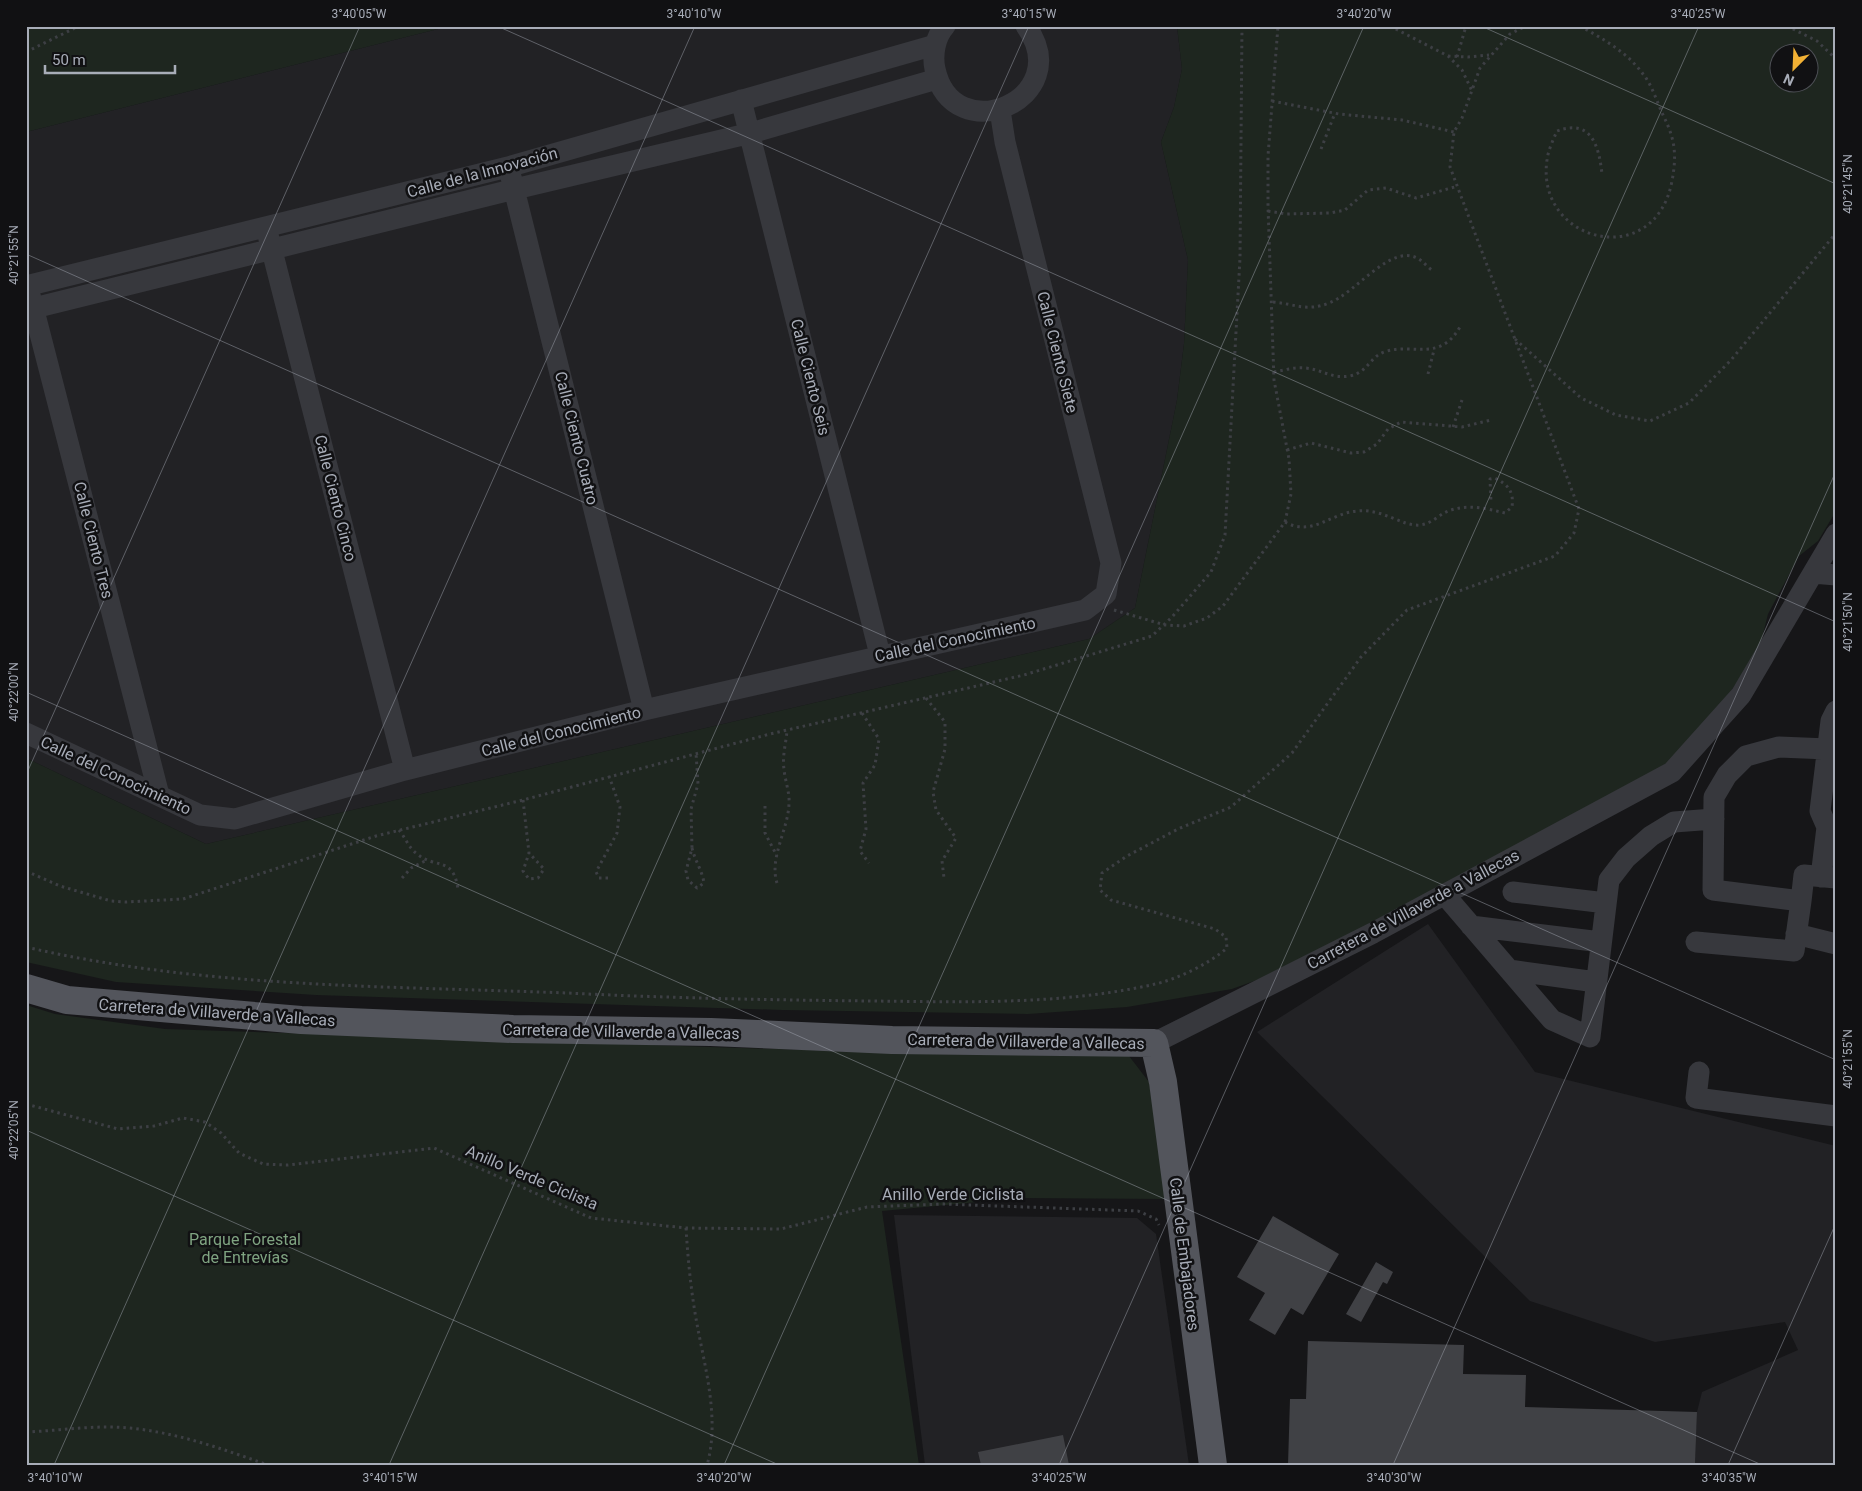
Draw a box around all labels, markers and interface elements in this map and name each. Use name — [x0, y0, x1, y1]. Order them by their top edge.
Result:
text: 3°40'05"W — [332, 7, 387, 21]
text: 3°40'10"W — [667, 7, 722, 21]
text: 3°40'15"W — [1002, 7, 1057, 21]
text: 3°40'20"W — [1337, 7, 1392, 21]
text: 3°40'25"W — [1671, 7, 1726, 21]
scale bar — [45, 42, 175, 74]
north arrow — [1770, 42, 1820, 92]
text: 50 m — [52, 51, 86, 69]
text: N — [1781, 71, 1796, 89]
street label: Calle de la Innovación — [405, 143, 559, 202]
text: 40°21'45"N — [1841, 154, 1855, 214]
text: 40°21'55"N — [7, 225, 21, 285]
street label: Calle Ciento Siete — [1033, 289, 1082, 415]
street label: Calle Ciento Seis — [787, 317, 834, 437]
street label: Calle Ciento Cuatro — [551, 369, 602, 507]
street label: Calle Ciento Cinco — [311, 433, 360, 563]
street label: Calle Ciento Tres — [70, 480, 117, 601]
text: 40°21'50"N — [1841, 592, 1855, 652]
street label: Calle del Conocimiento — [873, 613, 1037, 666]
text: 40°22'00"N — [7, 662, 21, 722]
street label: Calle del Conocimiento — [479, 702, 643, 761]
street label: Calle del Conocimiento — [37, 732, 194, 819]
street label: Carretera de Villaverde a Vallecas — [1304, 845, 1523, 974]
street label: Carretera de Villaverde a Vallecas — [98, 995, 336, 1030]
street label: Carretera de Villaverde a Vallecas — [502, 1020, 740, 1043]
text: 40°21'55"N — [1841, 1029, 1855, 1089]
street label: Carretera de Villaverde a Vallecas — [907, 1030, 1145, 1053]
text: 40°22'05"N — [7, 1100, 21, 1160]
street label: Anillo Verde Ciclista — [463, 1141, 601, 1214]
street label: Calle de Embajadores — [1166, 1176, 1203, 1332]
street label: Anillo Verde Ciclista — [882, 1185, 1024, 1204]
park label: Parque Forestal de Entrevías — [189, 1230, 301, 1267]
text: 3°40'10"W — [28, 1471, 83, 1485]
text: 3°40'15"W — [363, 1471, 418, 1485]
text: 3°40'20"W — [697, 1471, 752, 1485]
text: 3°40'25"W — [1032, 1471, 1087, 1485]
text: 3°40'30"W — [1367, 1471, 1422, 1485]
text: 3°40'35"W — [1702, 1471, 1757, 1485]

